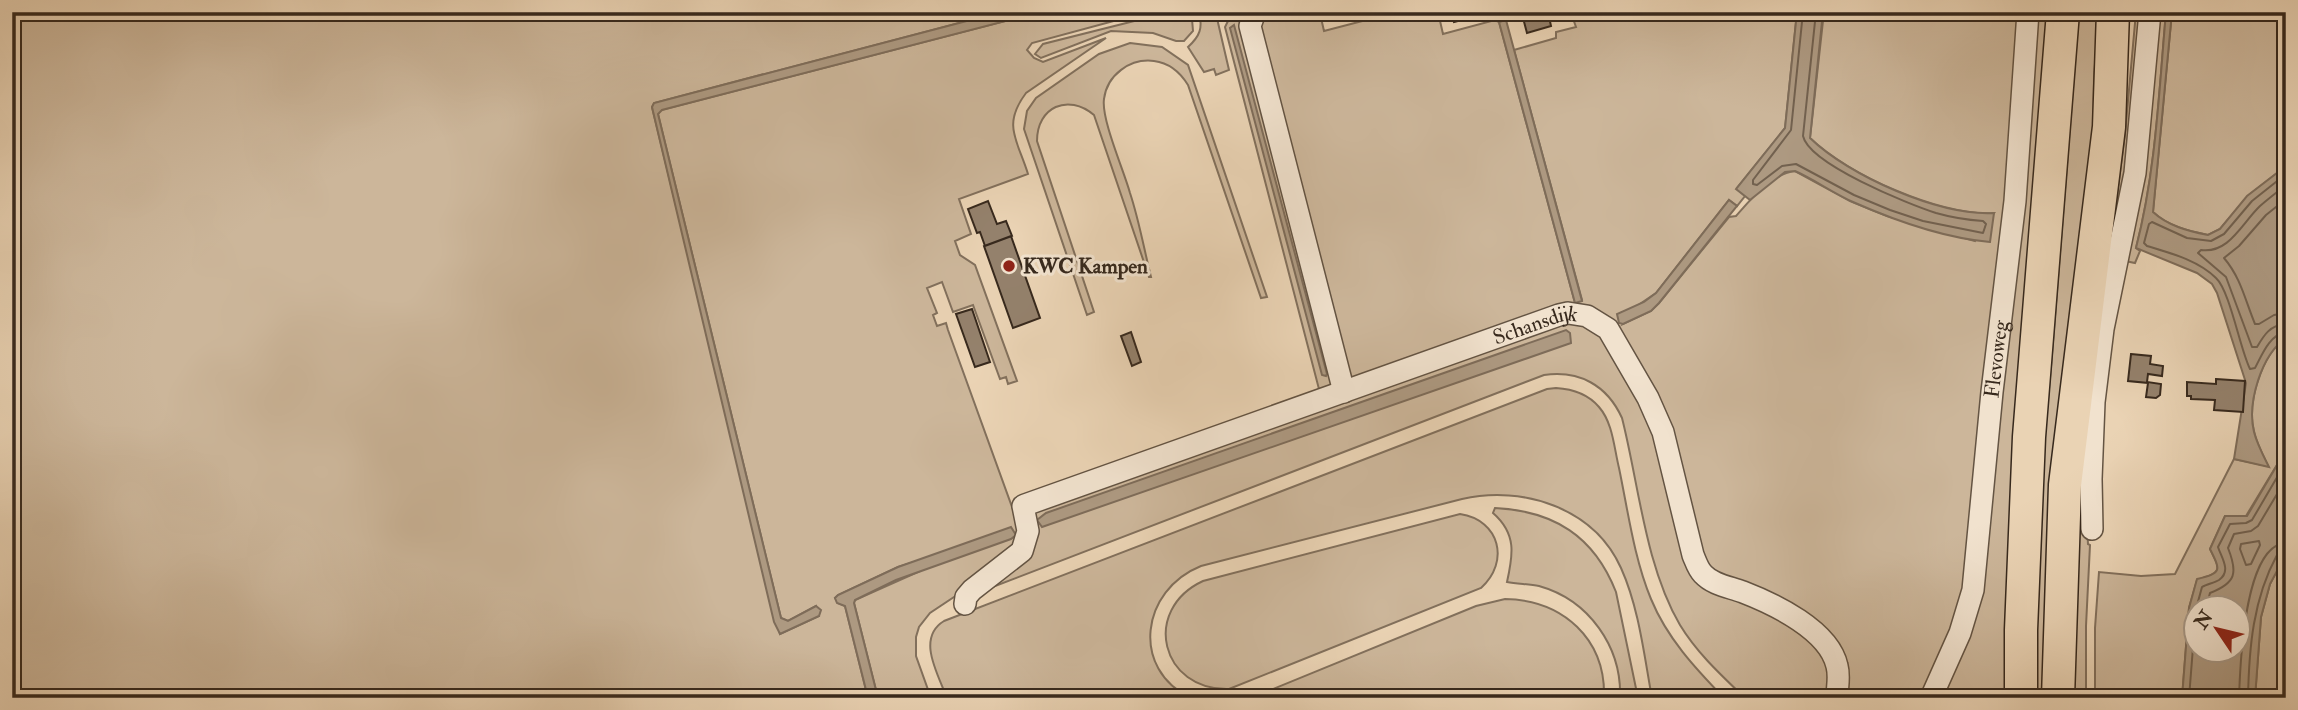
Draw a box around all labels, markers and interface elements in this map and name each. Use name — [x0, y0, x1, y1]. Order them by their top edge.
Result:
place label: KWC Kampen — [1023, 253, 1148, 280]
marker: KWC Kampen — [1001, 258, 1017, 274]
street label: Schansdijk — [1489, 300, 1580, 351]
street label: Flevoweg — [1978, 318, 2014, 400]
north arrow — [2182, 594, 2252, 664]
text: N — [2189, 605, 2219, 634]

